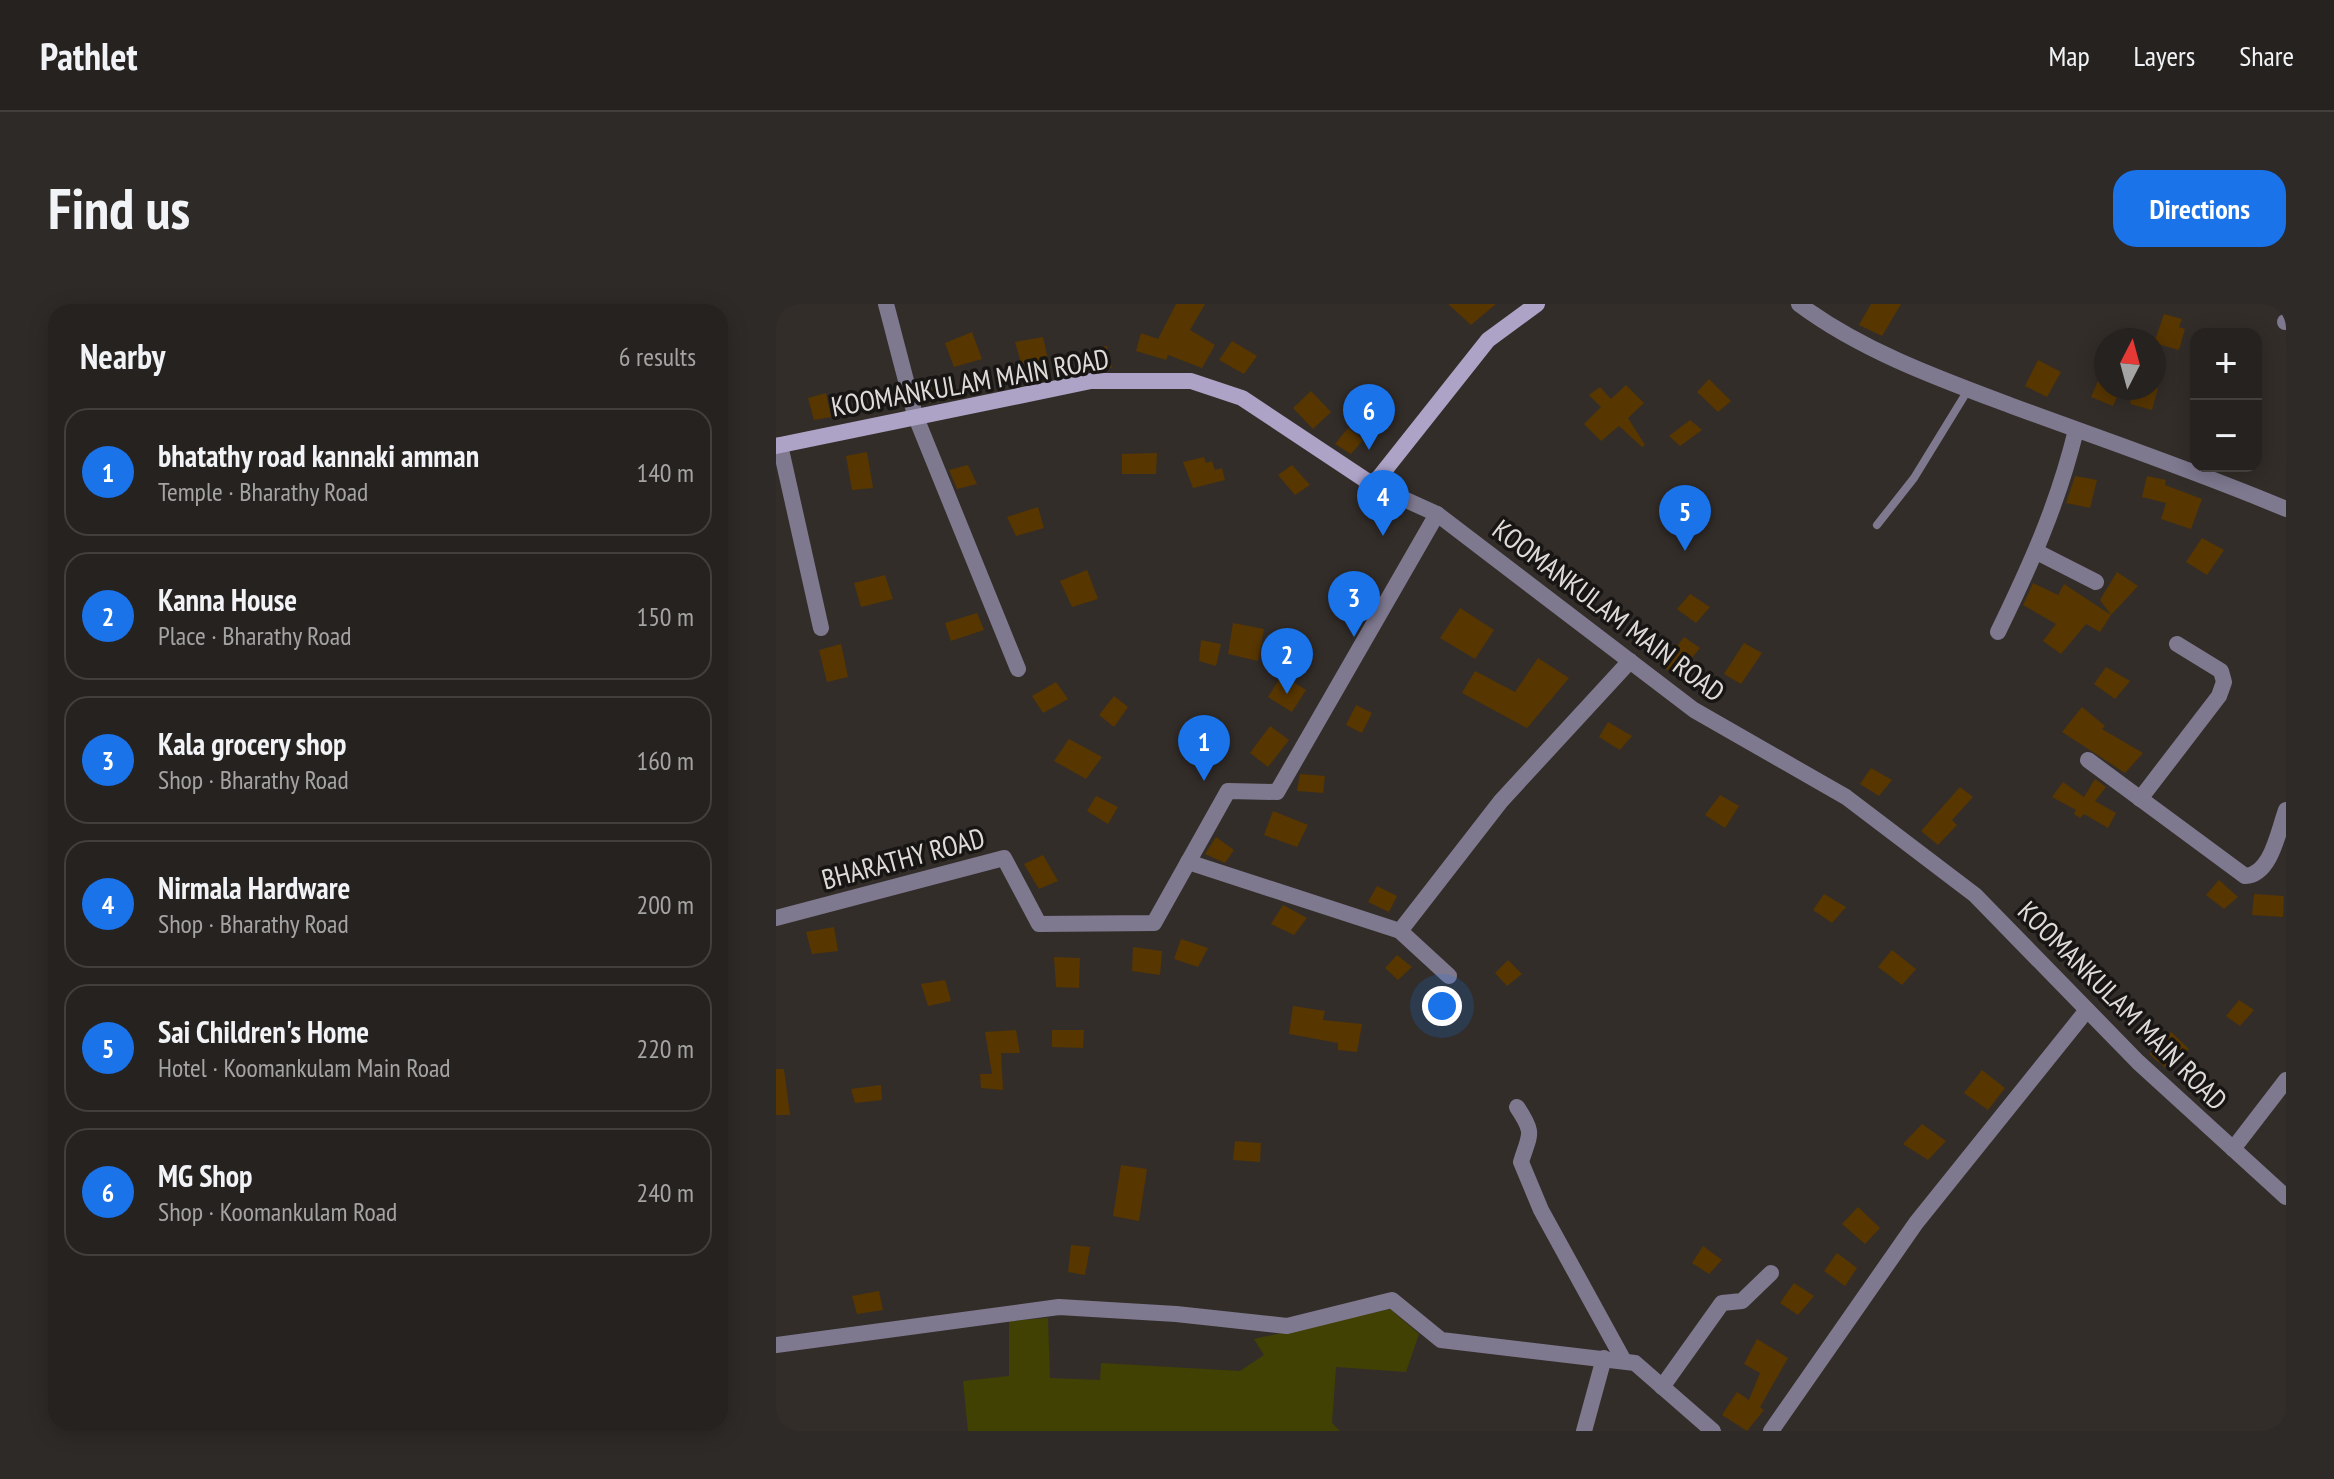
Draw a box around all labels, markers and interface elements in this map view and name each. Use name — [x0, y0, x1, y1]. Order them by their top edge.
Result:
text: Pathlet — [40, 31, 138, 80]
text: Map — [2048, 37, 2090, 74]
text: Layers — [2134, 37, 2195, 74]
text: Share — [2239, 37, 2294, 74]
button: Directions — [2113, 170, 2286, 247]
text: Find us — [48, 172, 190, 244]
north arrow — [2094, 328, 2166, 400]
map controls — [2190, 328, 2262, 472]
button: + — [2190, 328, 2262, 400]
text: Nearby — [80, 334, 165, 378]
street label: KOOMANKULAM MAIN ROAD — [828, 339, 1112, 425]
text: 6 results — [619, 340, 696, 373]
pin: 6 — [1343, 384, 1395, 450]
button: − — [2190, 400, 2262, 472]
text: bhatathy road kannaki amman — [158, 436, 479, 475]
text: 1 — [102, 456, 114, 489]
text: 140 m — [636, 456, 694, 489]
pin: 4 — [1357, 470, 1409, 536]
text: Temple · Bharathy Road — [158, 475, 368, 508]
pin: 5 — [1659, 485, 1711, 551]
street label: KOOMANKULAM MAIN ROAD — [1486, 511, 1732, 709]
pin: 3 — [1328, 571, 1380, 637]
text: Kanna House — [158, 580, 297, 619]
text: 2 — [102, 600, 114, 633]
text: 150 m — [636, 600, 694, 633]
text: Place · Bharathy Road — [158, 619, 351, 652]
pin: 2 — [1261, 628, 1313, 694]
pin: 1 — [1178, 715, 1230, 781]
text: Kala grocery shop — [158, 724, 347, 763]
text: 3 — [102, 744, 114, 777]
text: 160 m — [636, 744, 694, 777]
text: Shop · Bharathy Road — [158, 763, 349, 796]
street label: BHARATHY ROAD — [818, 819, 988, 897]
text: Nirmala Hardware — [158, 868, 350, 907]
text: 4 — [102, 888, 114, 921]
text: 200 m — [636, 888, 694, 921]
street label: KOOMANKULAM MAIN ROAD — [2010, 892, 2236, 1118]
text: Shop · Bharathy Road — [158, 907, 349, 940]
your location — [1422, 986, 1462, 1026]
text: Sai Children's Home — [158, 1012, 369, 1051]
text: 5 — [102, 1032, 114, 1065]
text: 220 m — [636, 1032, 694, 1065]
text: Hotel · Koomankulam Main Road — [158, 1051, 451, 1084]
text: MG Shop — [158, 1156, 253, 1195]
text: 6 — [102, 1176, 114, 1209]
text: 240 m — [636, 1176, 694, 1209]
text: Shop · Koomankulam Road — [158, 1195, 397, 1228]

